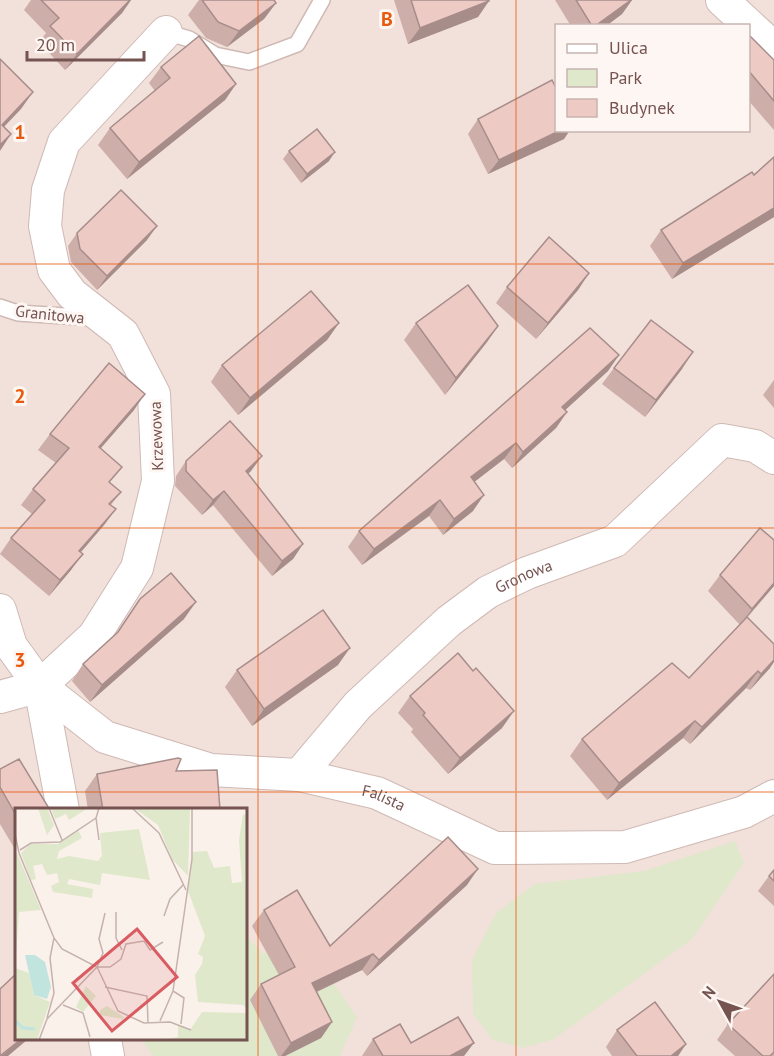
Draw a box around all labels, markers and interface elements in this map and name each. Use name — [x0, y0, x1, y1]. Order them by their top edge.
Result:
text: B — [381, 6, 393, 32]
scale bar — [27, 24, 144, 62]
legend — [555, 24, 750, 132]
text: 20 m — [36, 33, 75, 56]
text: Ulica — [609, 36, 648, 59]
text: Park — [609, 66, 642, 89]
text: Budynek — [609, 96, 675, 119]
text: 1 — [14, 119, 26, 145]
street label: Granitowa — [14, 300, 86, 328]
text: 2 — [14, 383, 26, 409]
street label: Krzewowa — [145, 401, 167, 471]
street label: Gronowa — [491, 555, 555, 597]
text: 3 — [14, 647, 26, 673]
street label: Falista — [360, 780, 409, 815]
inset map — [15, 808, 248, 1041]
north arrow — [690, 972, 750, 1032]
text: N — [697, 982, 720, 1003]

